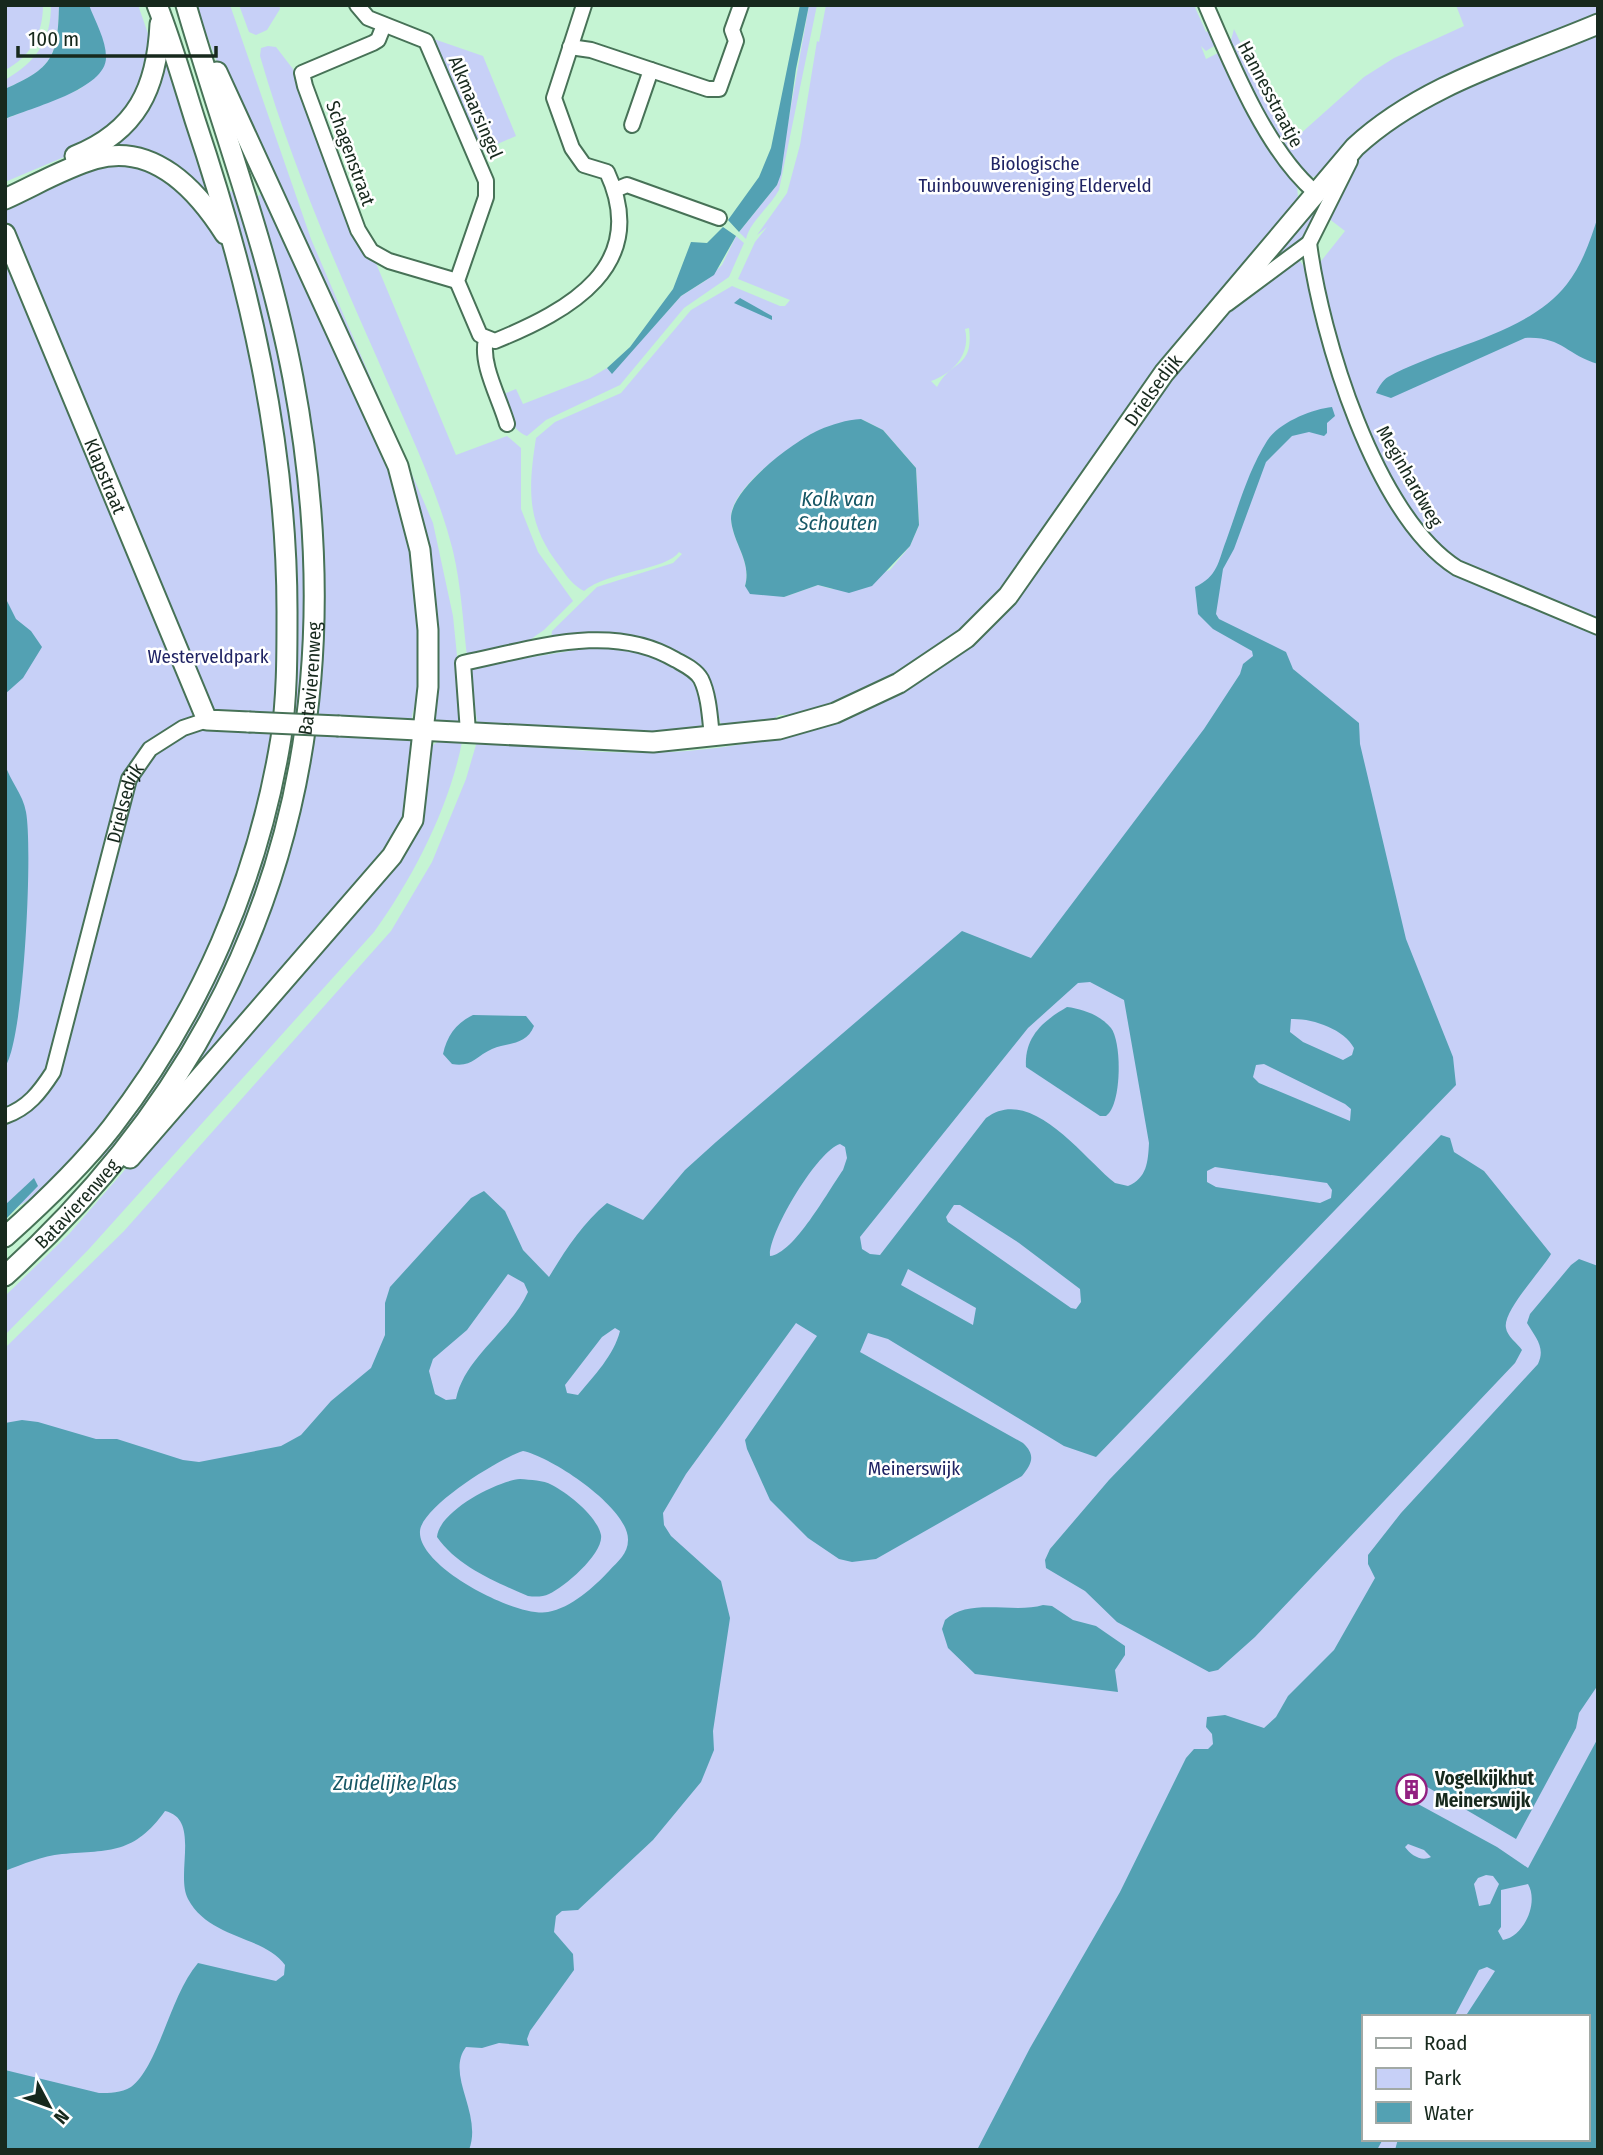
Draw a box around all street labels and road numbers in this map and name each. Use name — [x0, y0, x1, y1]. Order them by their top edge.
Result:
street label: Hannesstraatje — [1233, 37, 1308, 151]
street label: Alkmaarsingel — [444, 52, 507, 162]
street label: Schagenstraat — [321, 98, 380, 209]
street label: Drielsedijk — [1120, 350, 1187, 431]
street label: Meginhardweg — [1371, 422, 1448, 531]
street label: Klapstraat — [79, 435, 131, 518]
street label: Batavierenweg — [293, 621, 326, 737]
street label: Drielsedijk — [102, 758, 149, 846]
street label: Batavierenweg — [30, 1154, 124, 1254]

